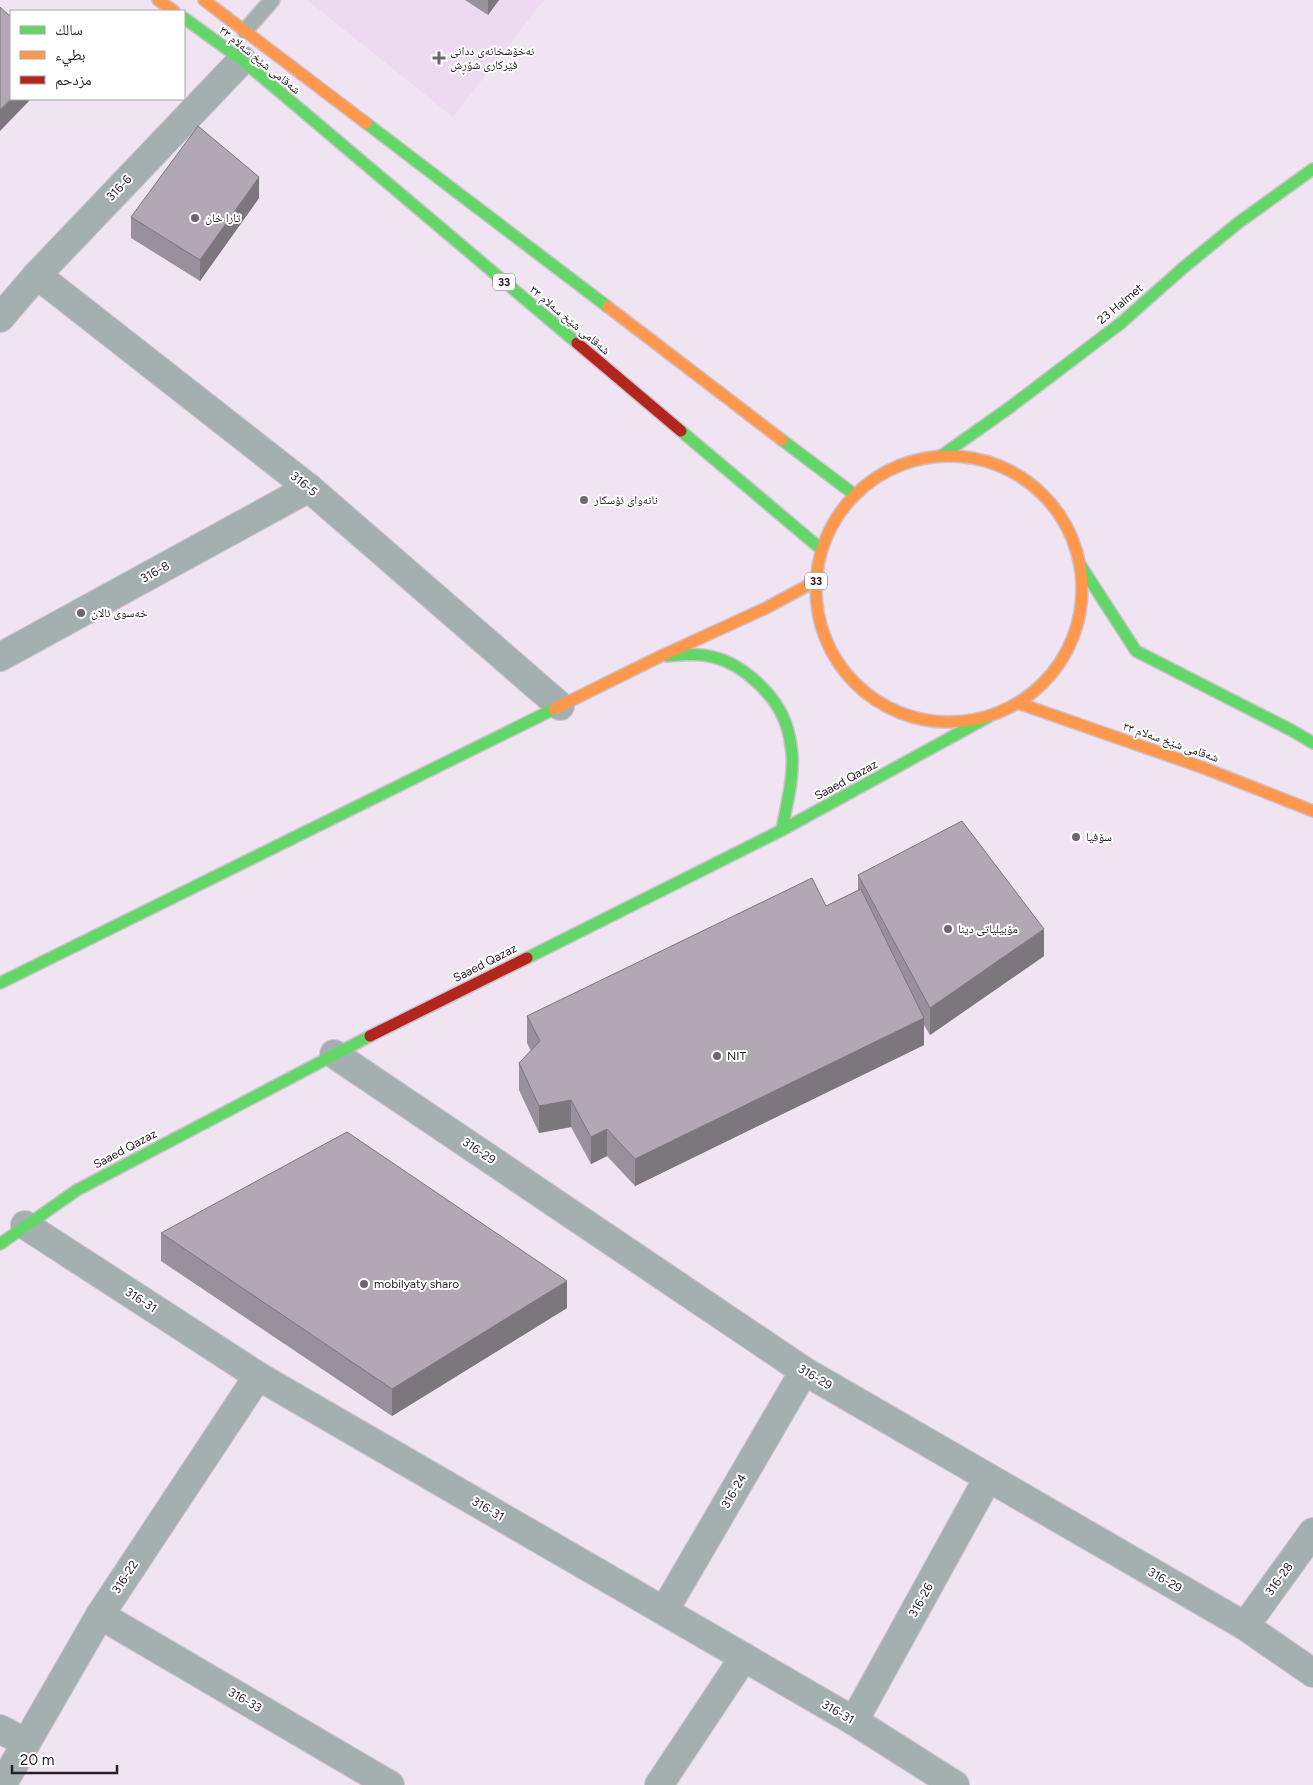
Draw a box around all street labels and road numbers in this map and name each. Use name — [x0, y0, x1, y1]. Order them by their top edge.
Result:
street label: شەقامی شێخ سەلام ٣٣ — [216, 23, 303, 98]
street label: 316-6 — [104, 172, 135, 204]
road number: 33 — [493, 274, 515, 290]
street label: 23 Halmet — [1094, 281, 1146, 327]
street label: شەقامی شێخ سەلام ٣٣ — [526, 282, 613, 358]
street label: 316-5 — [288, 469, 320, 499]
street label: 316-8 — [138, 558, 172, 586]
road number: 33 — [805, 572, 827, 590]
street label: شەقامی شێخ سەلام ٣٣ — [1121, 719, 1221, 766]
street label: Saaed Qazaz — [812, 757, 880, 803]
street label: Saaed Qazaz — [451, 941, 519, 985]
street label: Saaed Qazaz — [91, 1126, 159, 1172]
street label: 316-29 — [460, 1135, 498, 1167]
street label: 316-31 — [123, 1285, 159, 1315]
street label: 316-29 — [796, 1362, 835, 1393]
street label: 316-24 — [719, 1471, 750, 1511]
street label: 316-31 — [469, 1494, 507, 1524]
street label: 316-22 — [109, 1558, 141, 1596]
street label: 316-28 — [1262, 1560, 1296, 1598]
street label: 316-29 — [1146, 1565, 1185, 1595]
street label: 316-26 — [906, 1580, 936, 1619]
street label: 316-33 — [226, 1685, 264, 1715]
street label: 316-31 — [819, 1697, 857, 1727]

